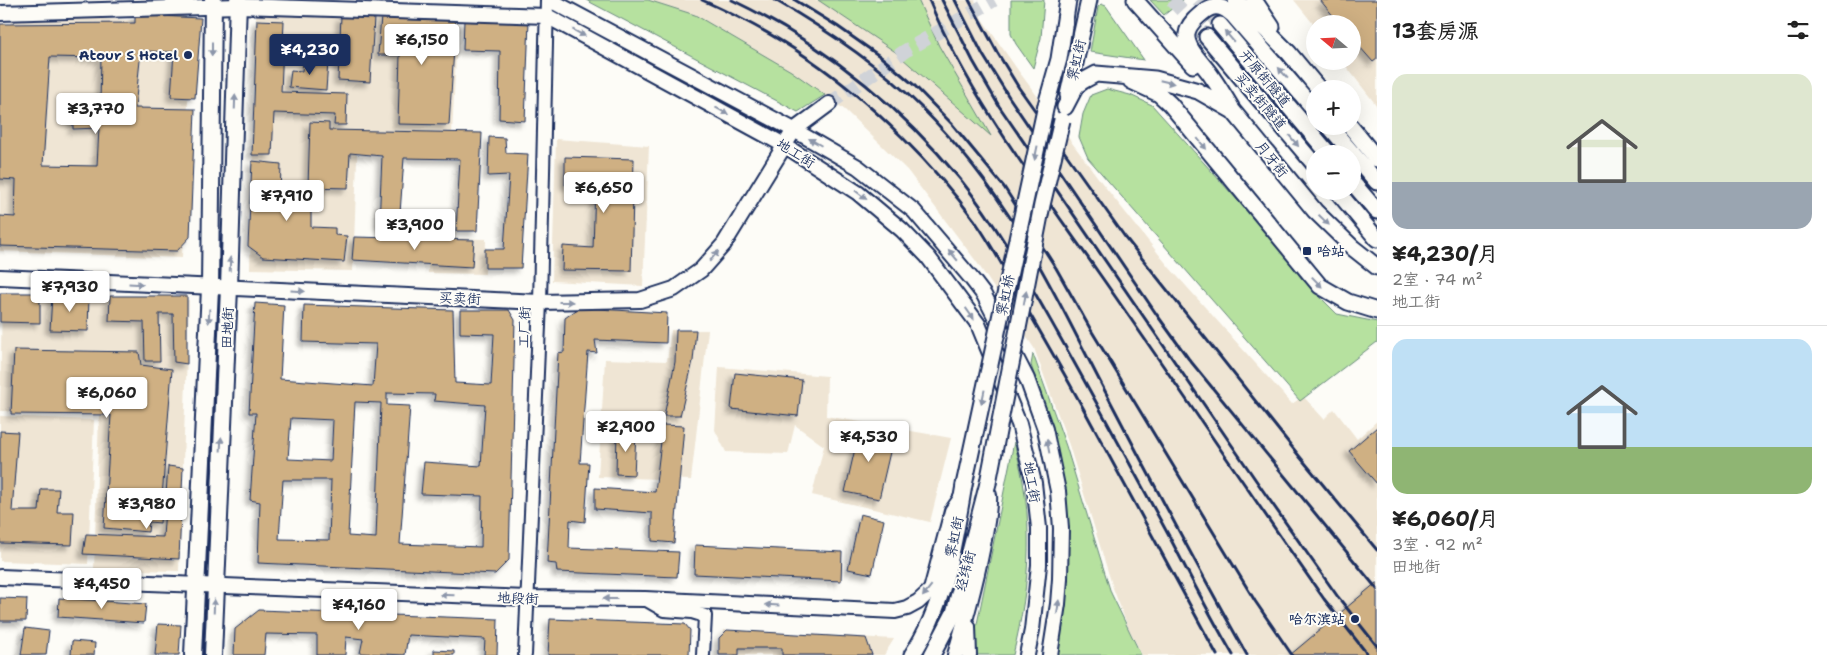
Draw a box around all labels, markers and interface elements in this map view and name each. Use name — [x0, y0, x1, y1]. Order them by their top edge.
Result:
north arrow — [1306, 15, 1361, 70]
map controls — [1306, 15, 1361, 200]
icon: filters — [1784, 16, 1812, 44]
text: 13套房源 — [1392, 17, 1479, 45]
pin: ¥6,150 — [381, 23, 463, 66]
text: ¥6,150 — [395, 29, 449, 50]
one-way arrow — [572, 29, 587, 37]
one-way arrow — [1224, 30, 1235, 43]
pin: ¥4,230 — [269, 34, 351, 76]
street label: 霁虹街 — [1063, 38, 1089, 82]
text: ¥4,230 — [280, 39, 340, 60]
one-way arrow — [208, 41, 216, 57]
street label: 开原街隧道 — [1236, 45, 1294, 111]
place label: Atour S Hotel — [79, 46, 178, 64]
marker: Atour S Hotel — [182, 49, 194, 61]
street label: 买卖街隧道 — [1232, 68, 1290, 134]
one-way arrow — [1277, 68, 1289, 80]
one-way arrow — [1159, 78, 1175, 86]
button: + — [1306, 80, 1361, 135]
pin: ¥3,770 — [55, 92, 137, 135]
one-way arrow — [231, 93, 239, 109]
text: ¥3,770 — [67, 98, 125, 119]
icon: home — [1557, 106, 1647, 196]
one-way arrow — [715, 107, 729, 115]
street label: 地工街 — [773, 134, 819, 172]
one-way arrow — [1289, 134, 1300, 147]
one-way arrow — [1197, 137, 1208, 150]
street label: 月牙街 — [1252, 137, 1292, 181]
one-way arrow — [807, 138, 822, 146]
one-way arrow — [1031, 145, 1039, 161]
button: − — [1306, 145, 1361, 200]
pin: ¥6,650 — [563, 172, 645, 214]
text: ¥6,650 — [575, 177, 633, 198]
pin: ¥7,910 — [246, 180, 328, 222]
text: ¥7,910 — [261, 185, 313, 206]
one-way arrow — [854, 190, 868, 200]
pin: ¥3,900 — [374, 208, 456, 251]
text: ¥3,900 — [386, 214, 444, 235]
one-way arrow — [1318, 214, 1330, 226]
text: ¥4,230/月 — [1392, 240, 1498, 268]
place label: 哈站 — [1317, 242, 1345, 260]
marker: 哈站 — [1301, 245, 1313, 257]
one-way arrow — [947, 249, 958, 262]
one-way arrow — [708, 250, 719, 263]
one-way arrow — [226, 256, 234, 272]
text: 2室 · 74 m² — [1392, 269, 1483, 290]
pin: ¥7,930 — [29, 270, 111, 313]
street label: 霁虹桥 — [992, 273, 1018, 317]
text: ¥7,930 — [42, 276, 98, 297]
one-way arrow — [1311, 276, 1323, 288]
one-way arrow — [128, 280, 144, 288]
one-way arrow — [291, 287, 307, 295]
street label: 买卖街 — [439, 288, 481, 308]
one-way arrow — [1021, 291, 1029, 306]
text: 地工街 — [1392, 291, 1440, 312]
one-way arrow — [558, 298, 574, 306]
street label: 工厂街 — [514, 306, 534, 348]
street label: 田地街 — [217, 307, 237, 349]
one-way arrow — [965, 307, 975, 321]
one-way arrow — [204, 308, 212, 324]
icon: home — [1557, 372, 1647, 462]
pin: ¥6,060 — [66, 376, 148, 419]
text: ¥6,060 — [77, 382, 137, 403]
one-way arrow — [979, 389, 987, 405]
pin: ¥2,900 — [585, 410, 667, 453]
text: ¥2,900 — [597, 416, 655, 437]
pin: ¥4,530 — [828, 420, 910, 463]
text: ¥4,530 — [840, 426, 898, 447]
one-way arrow — [218, 436, 226, 452]
one-way arrow — [1044, 438, 1052, 453]
street label: 地工街 — [1019, 460, 1045, 504]
pin: ¥3,980 — [106, 488, 188, 530]
text: ¥3,980 — [118, 493, 176, 514]
text: ¥6,060/月 — [1392, 505, 1499, 533]
street label: 霁虹街 — [941, 515, 967, 559]
text: 3室 · 92 m² — [1392, 534, 1483, 555]
street label: 经纬街 — [951, 548, 979, 594]
text: 田地街 — [1392, 556, 1440, 577]
pin: ¥4,450 — [61, 568, 143, 610]
text: ¥4,450 — [74, 573, 130, 594]
one-way arrow — [922, 585, 932, 598]
pin: ¥4,160 — [318, 588, 400, 631]
street label: 地段街 — [497, 588, 539, 608]
one-way arrow — [439, 591, 455, 599]
text: ¥4,160 — [332, 594, 386, 615]
one-way arrow — [601, 595, 617, 603]
one-way arrow — [210, 598, 218, 614]
one-way arrow — [1054, 599, 1062, 615]
one-way arrow — [764, 601, 780, 609]
place label: 哈尔滨站 — [1289, 610, 1345, 628]
marker: 哈尔滨站 — [1349, 613, 1361, 625]

